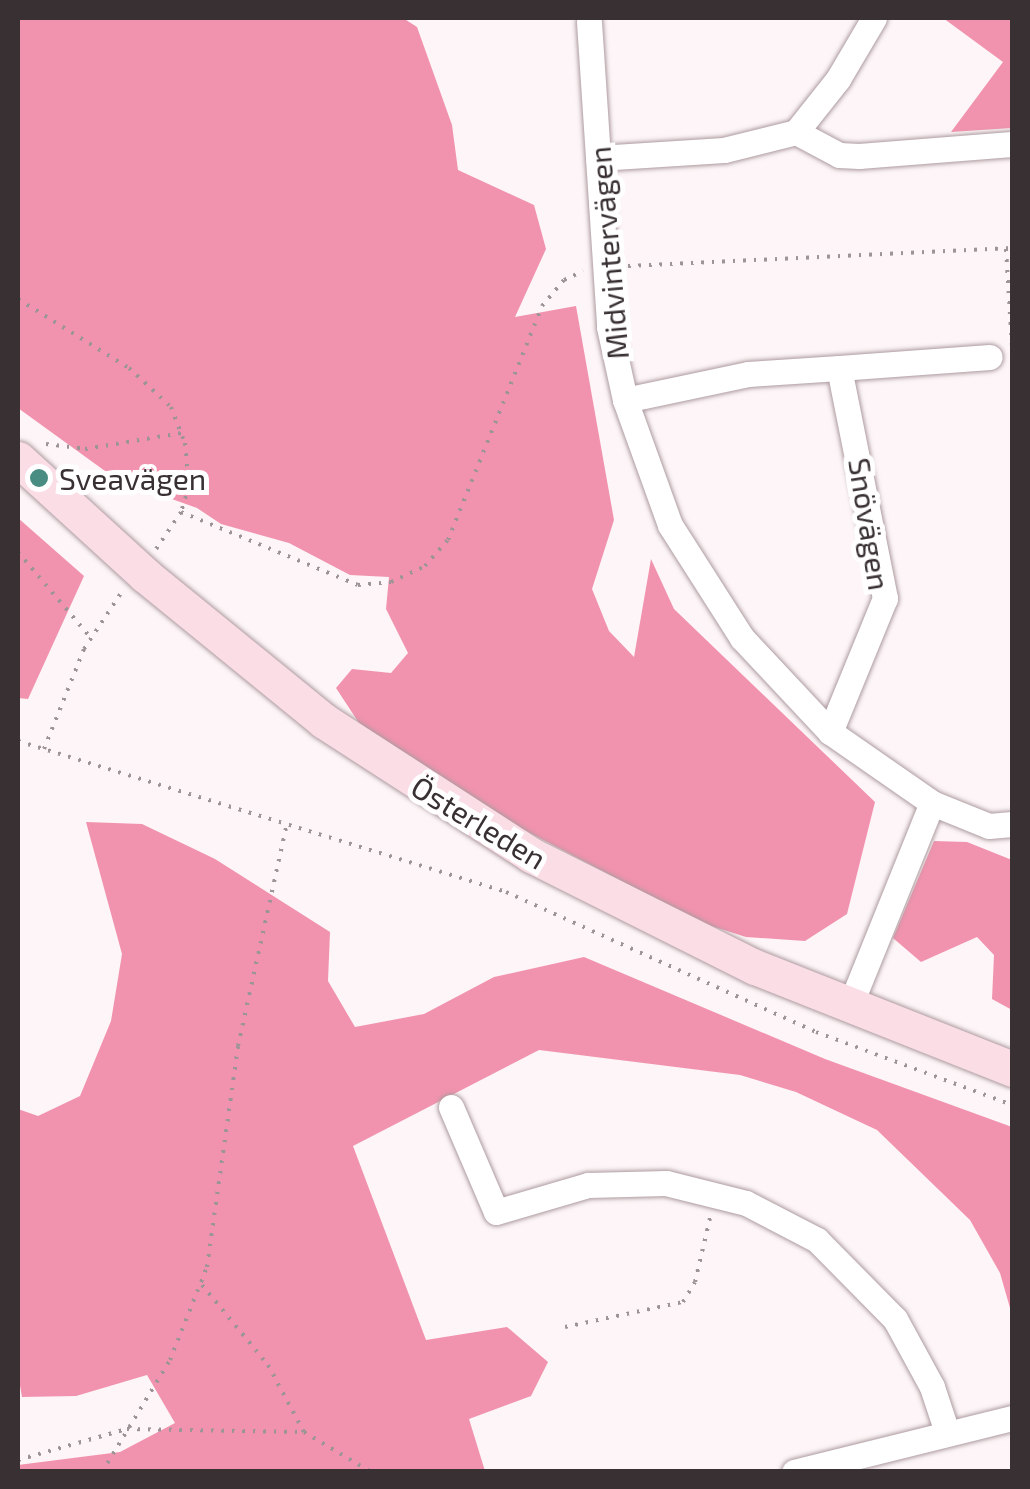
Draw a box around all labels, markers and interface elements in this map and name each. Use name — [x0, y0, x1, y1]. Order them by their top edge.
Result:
street label: Midvintervägen — [581, 145, 635, 361]
street label: Snövägen — [842, 455, 898, 593]
place label: Sveavägen — [59, 460, 206, 496]
marker: Sveavägen — [28, 467, 50, 489]
street label: Österleden — [405, 768, 553, 876]

